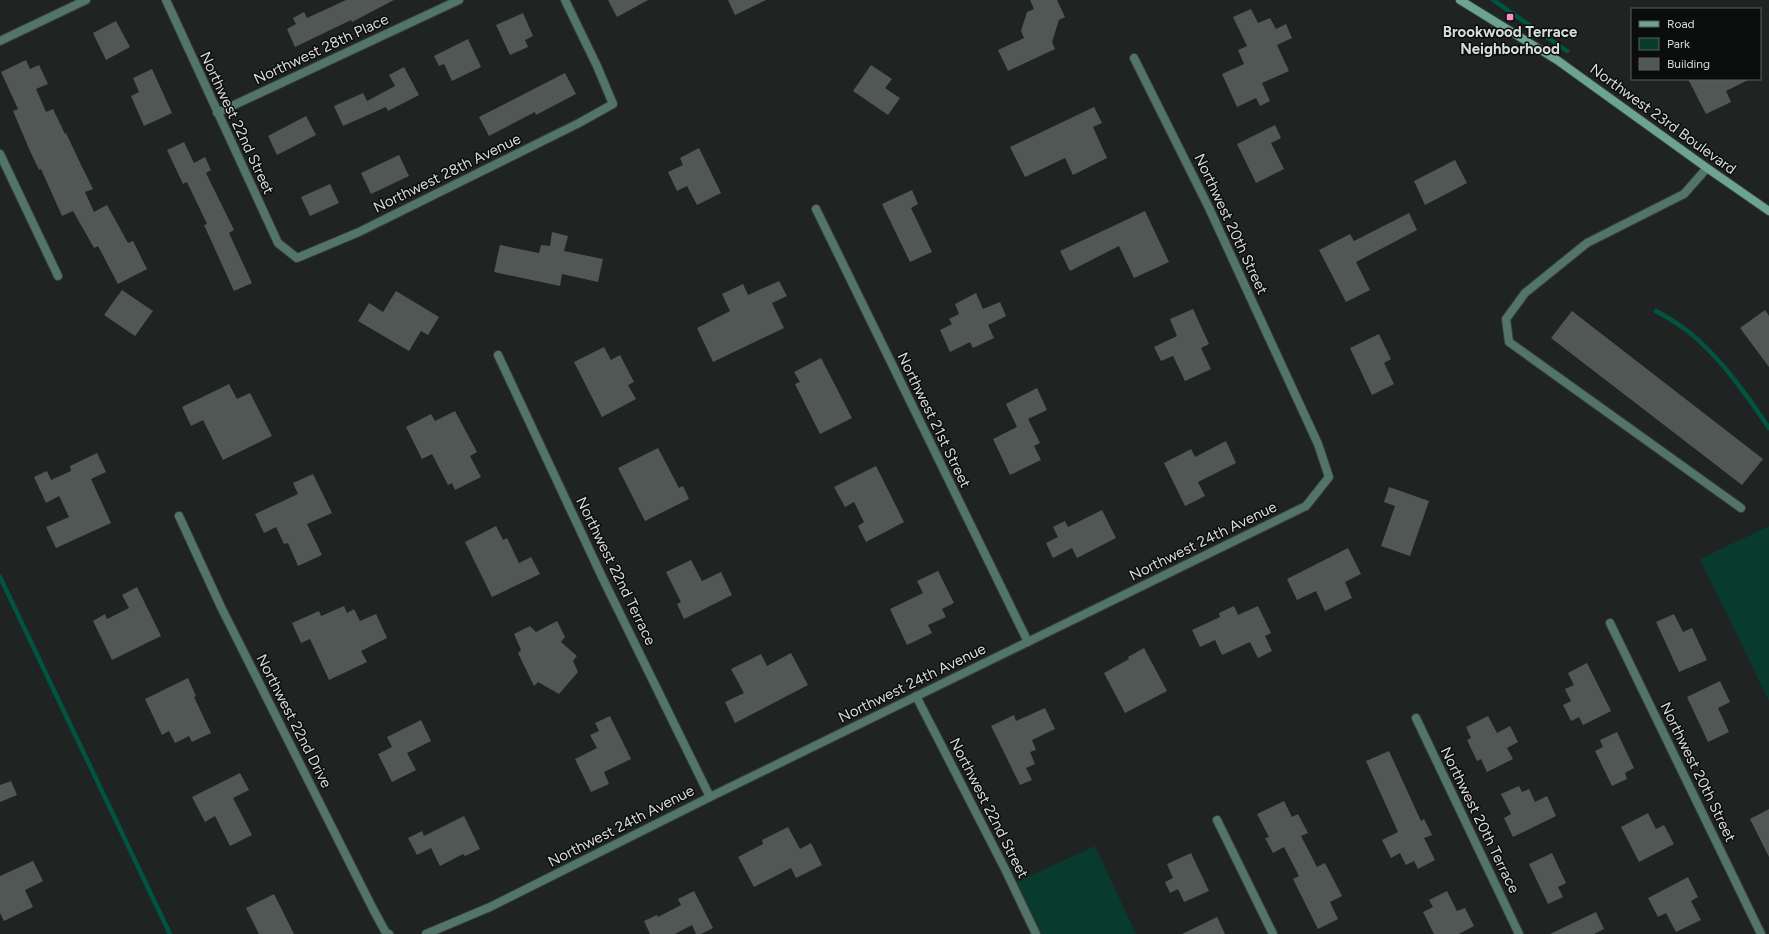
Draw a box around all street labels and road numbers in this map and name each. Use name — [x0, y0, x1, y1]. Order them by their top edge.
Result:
street label: Northwest 28th Place — [251, 10, 391, 88]
street label: Northwest 22nd Street — [196, 49, 278, 197]
street label: Northwest 23rd Boulevard — [1586, 60, 1740, 178]
street label: Northwest 28th Avenue — [370, 130, 524, 216]
street label: Northwest 20th Street — [1190, 151, 1272, 298]
street label: Northwest 21st Street — [893, 349, 975, 491]
street label: Northwest 22nd Terrace — [572, 494, 660, 648]
street label: Northwest 24th Avenue — [1126, 497, 1280, 585]
street label: Northwest 24th Avenue — [835, 639, 989, 727]
street label: Northwest 22nd Drive — [252, 651, 336, 791]
street label: Northwest 20th Street — [1656, 699, 1740, 845]
street label: Northwest 22nd Street — [946, 735, 1032, 881]
street label: Northwest 20th Terrace — [1437, 744, 1523, 896]
street label: Northwest 24th Avenue — [545, 781, 697, 871]

